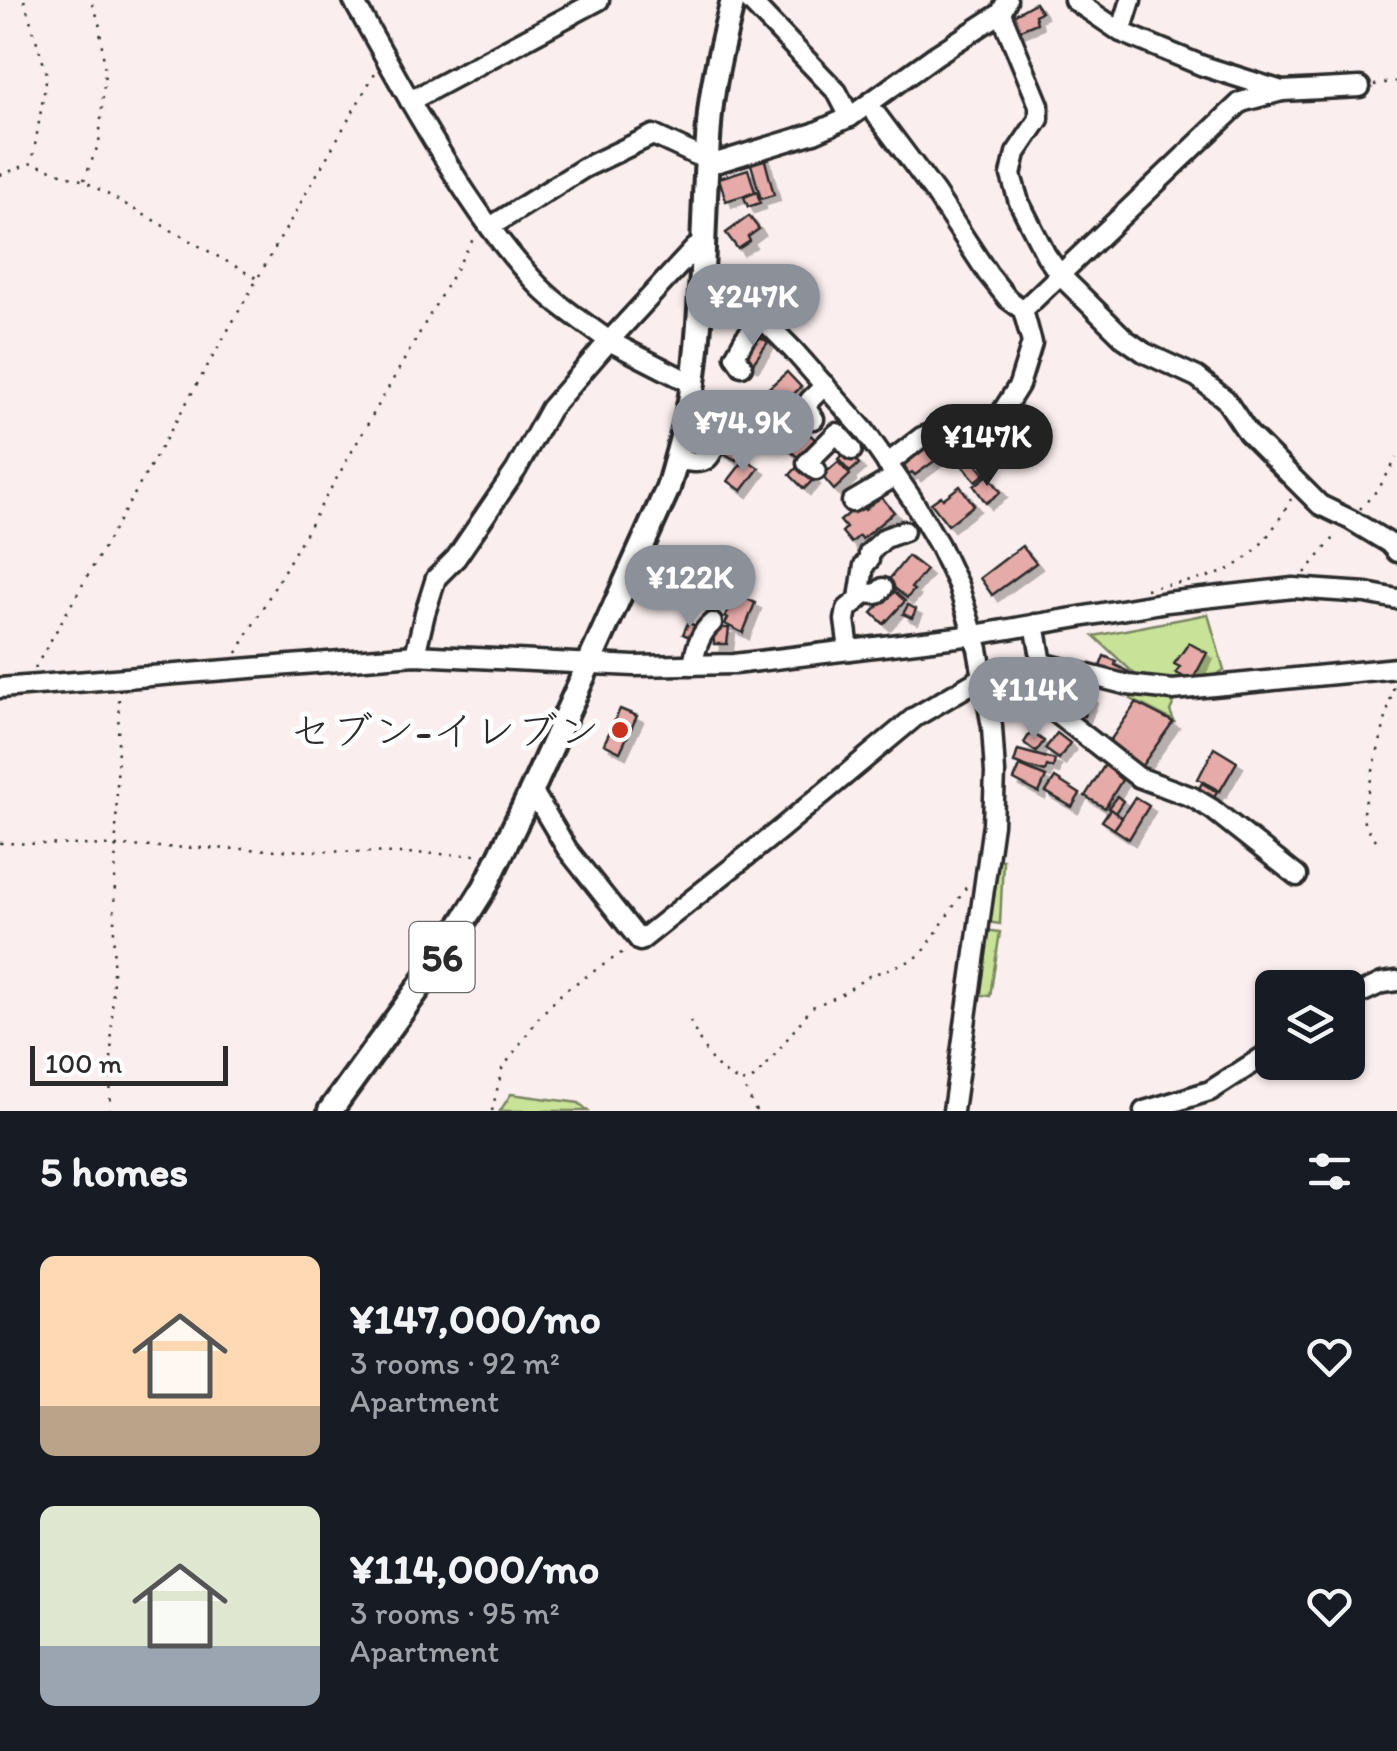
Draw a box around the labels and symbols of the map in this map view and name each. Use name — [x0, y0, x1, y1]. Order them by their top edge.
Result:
pin: ¥247K — [683, 264, 823, 349]
pin: ¥74.9K — [662, 390, 824, 475]
pin: ¥147K — [917, 404, 1057, 489]
pin: ¥122K — [620, 545, 760, 630]
pin: ¥114K — [964, 657, 1104, 742]
place label: セブン-イレブン — [289, 705, 600, 756]
marker: セブン-イレブン — [609, 719, 631, 741]
road number: 56 — [410, 922, 474, 992]
scale bar — [30, 1041, 228, 1086]

